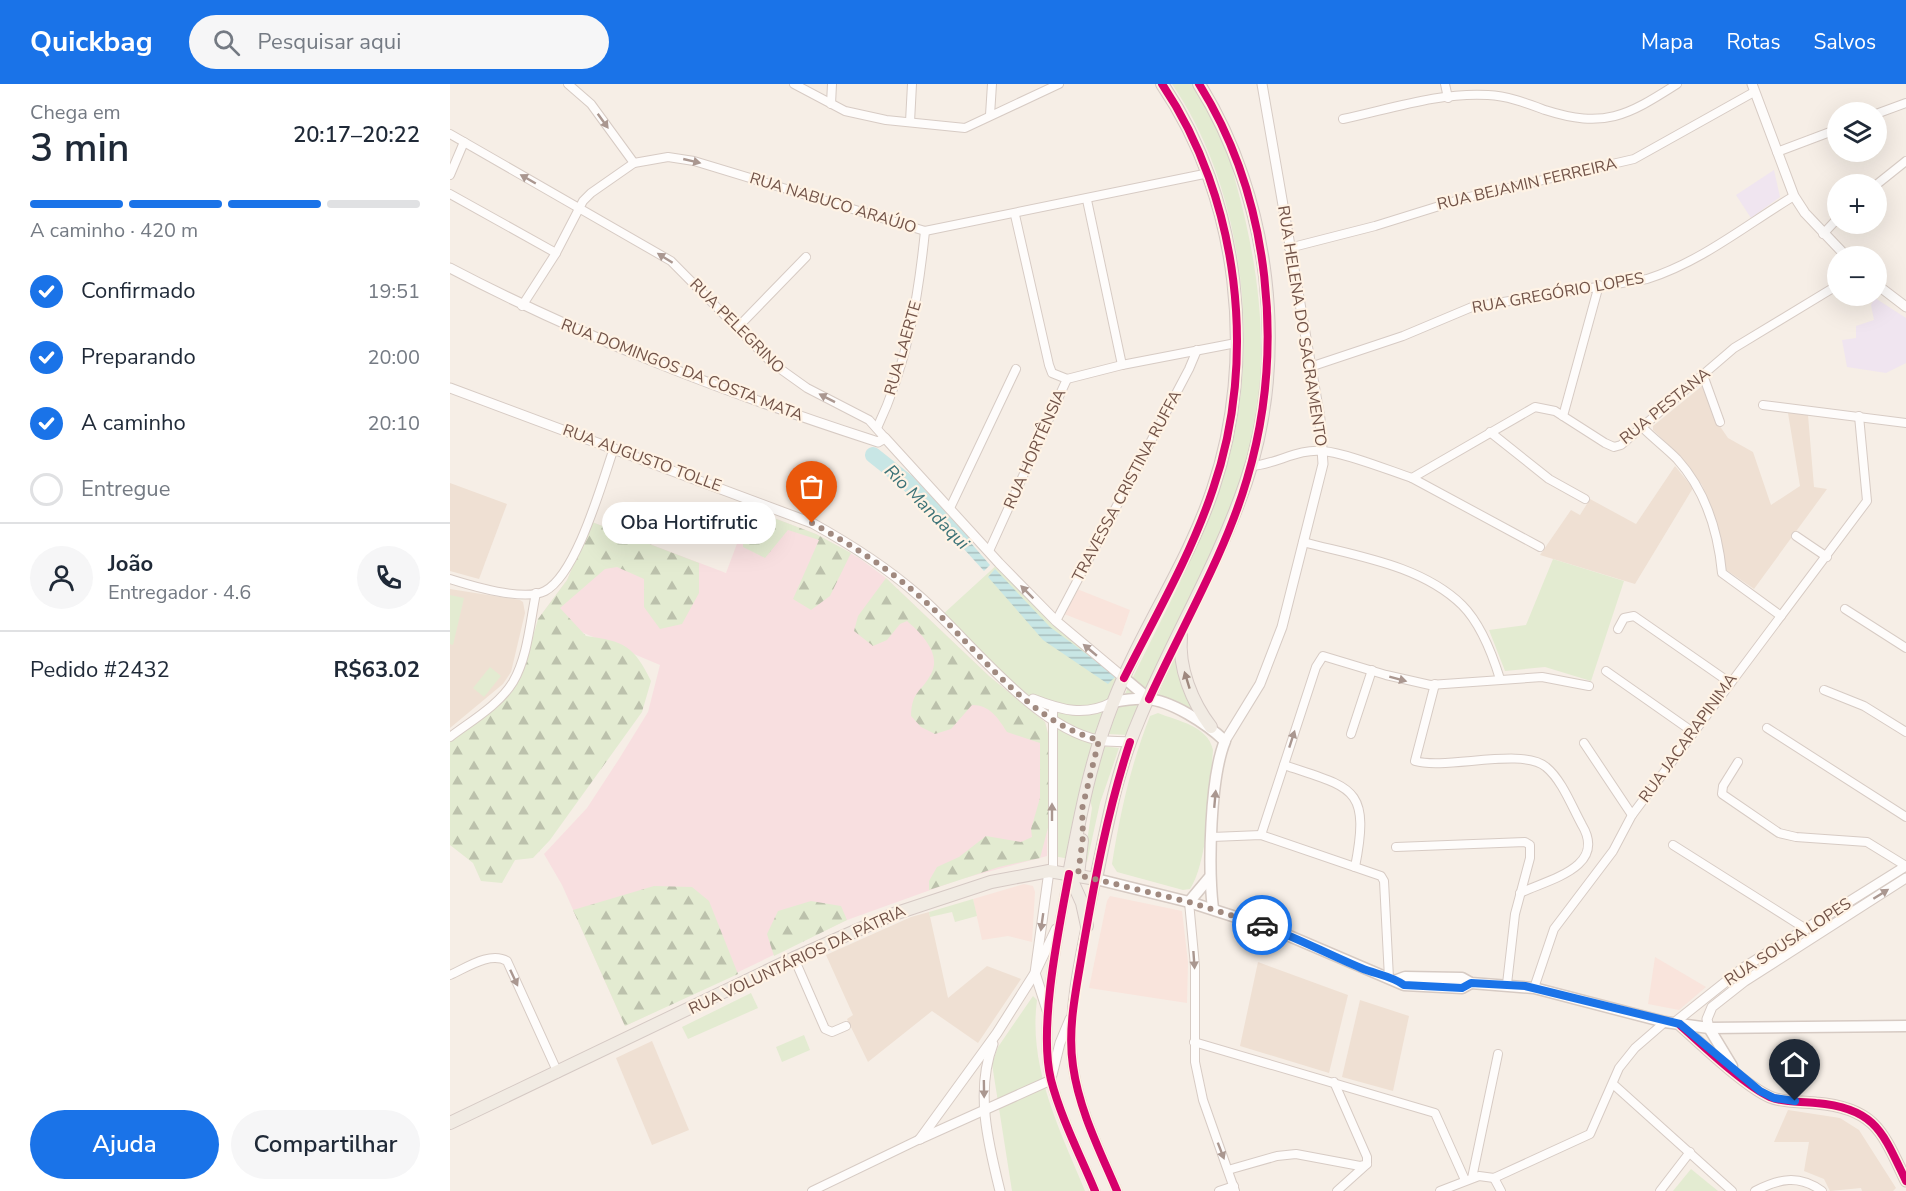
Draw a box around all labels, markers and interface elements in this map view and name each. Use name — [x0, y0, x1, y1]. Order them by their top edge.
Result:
search box — [189, 15, 609, 69]
text: Quickbag — [30, 23, 153, 61]
icon: search — [210, 26, 243, 59]
text: Pesquisar aqui — [258, 27, 401, 57]
text: Mapa — [1641, 28, 1694, 56]
text: Rotas — [1727, 28, 1781, 56]
text: Salvos — [1814, 28, 1876, 56]
text: Chega em — [30, 99, 121, 126]
map controls — [1827, 102, 1887, 306]
button: layers — [1827, 102, 1887, 162]
one-way arrow — [597, 113, 609, 128]
text: 20:17–20:22 — [293, 120, 420, 150]
text: 3 min — [30, 122, 129, 175]
street label: RUA BEJAMIN FERREIRA — [1435, 153, 1619, 215]
one-way arrow — [683, 156, 701, 166]
street label: RUA NABUCO ARAÚJO — [747, 167, 919, 239]
one-way arrow — [519, 174, 536, 184]
button: + — [1827, 174, 1887, 234]
street label: RUA HELENA DO SACRAMENTO — [1272, 204, 1332, 448]
text: A caminho · 420 m — [30, 217, 198, 244]
button: − — [1827, 246, 1887, 306]
one-way arrow — [657, 253, 673, 264]
street label: RUA GREGÓRIO LOPES — [1470, 267, 1646, 319]
street label: RUA PELEGRINO — [685, 274, 789, 378]
icon: check — [30, 275, 63, 308]
text: Confirmado — [81, 276, 196, 306]
text: 19:51 — [367, 278, 420, 305]
street label: RUA LAERTE — [879, 298, 927, 398]
street label: RUA DOMINGOS DA COSTA MATA — [558, 314, 807, 427]
icon: check — [30, 341, 63, 374]
text: Preparando — [81, 342, 196, 372]
text: 20:00 — [367, 344, 420, 371]
street label: RUA PESTANA — [1615, 362, 1715, 449]
street label: RUA HORTÊNSIA — [999, 385, 1071, 513]
street label: TRAVESSA CRISTINA RUFFA — [1067, 386, 1187, 586]
one-way arrow — [819, 393, 836, 403]
icon: check — [30, 407, 63, 440]
text: A caminho — [81, 408, 186, 438]
text: 20:10 — [367, 410, 420, 437]
street label: RUA AUGUSTO TOLLE — [560, 419, 724, 497]
water label: Rio Mandaqui — [879, 459, 975, 555]
pin — [786, 461, 837, 523]
icon: bag — [795, 470, 828, 503]
text: Entregue — [81, 474, 170, 504]
callout: Oba Hortifrutic — [602, 502, 776, 544]
text: Oba Hortifrutic — [620, 509, 758, 536]
button: person — [30, 546, 93, 609]
button: phone — [357, 546, 420, 609]
text: João — [108, 549, 153, 579]
text: Entregador · 4.6 — [108, 579, 251, 606]
one-way arrow — [1021, 586, 1035, 600]
one-way arrow — [1082, 643, 1098, 656]
text: Pedido #2432 — [30, 655, 170, 685]
text: R$63.02 — [333, 655, 420, 685]
street label: RUA JACARAPINIMA — [1634, 669, 1743, 807]
one-way arrow — [1182, 671, 1191, 689]
one-way arrow — [1389, 674, 1407, 684]
one-way arrow — [1288, 730, 1297, 748]
one-way arrow — [1210, 790, 1220, 809]
one-way arrow — [1047, 803, 1057, 822]
one-way arrow — [1873, 888, 1889, 899]
street label: RUA SOUSA LOPES — [1720, 893, 1856, 991]
courier — [1232, 895, 1292, 955]
street label: RUA VOLUNTÁRIOS DA PÁTRIA — [685, 900, 909, 1020]
icon: car — [1246, 909, 1279, 942]
one-way arrow — [1038, 912, 1047, 931]
one-way arrow — [1189, 951, 1199, 970]
one-way arrow — [510, 969, 519, 986]
pin — [1769, 1039, 1820, 1101]
icon: home — [1778, 1048, 1811, 1081]
one-way arrow — [979, 1080, 989, 1099]
button: Ajuda — [30, 1110, 219, 1179]
button: Compartilhar — [231, 1110, 420, 1179]
one-way arrow — [1217, 1142, 1226, 1160]

